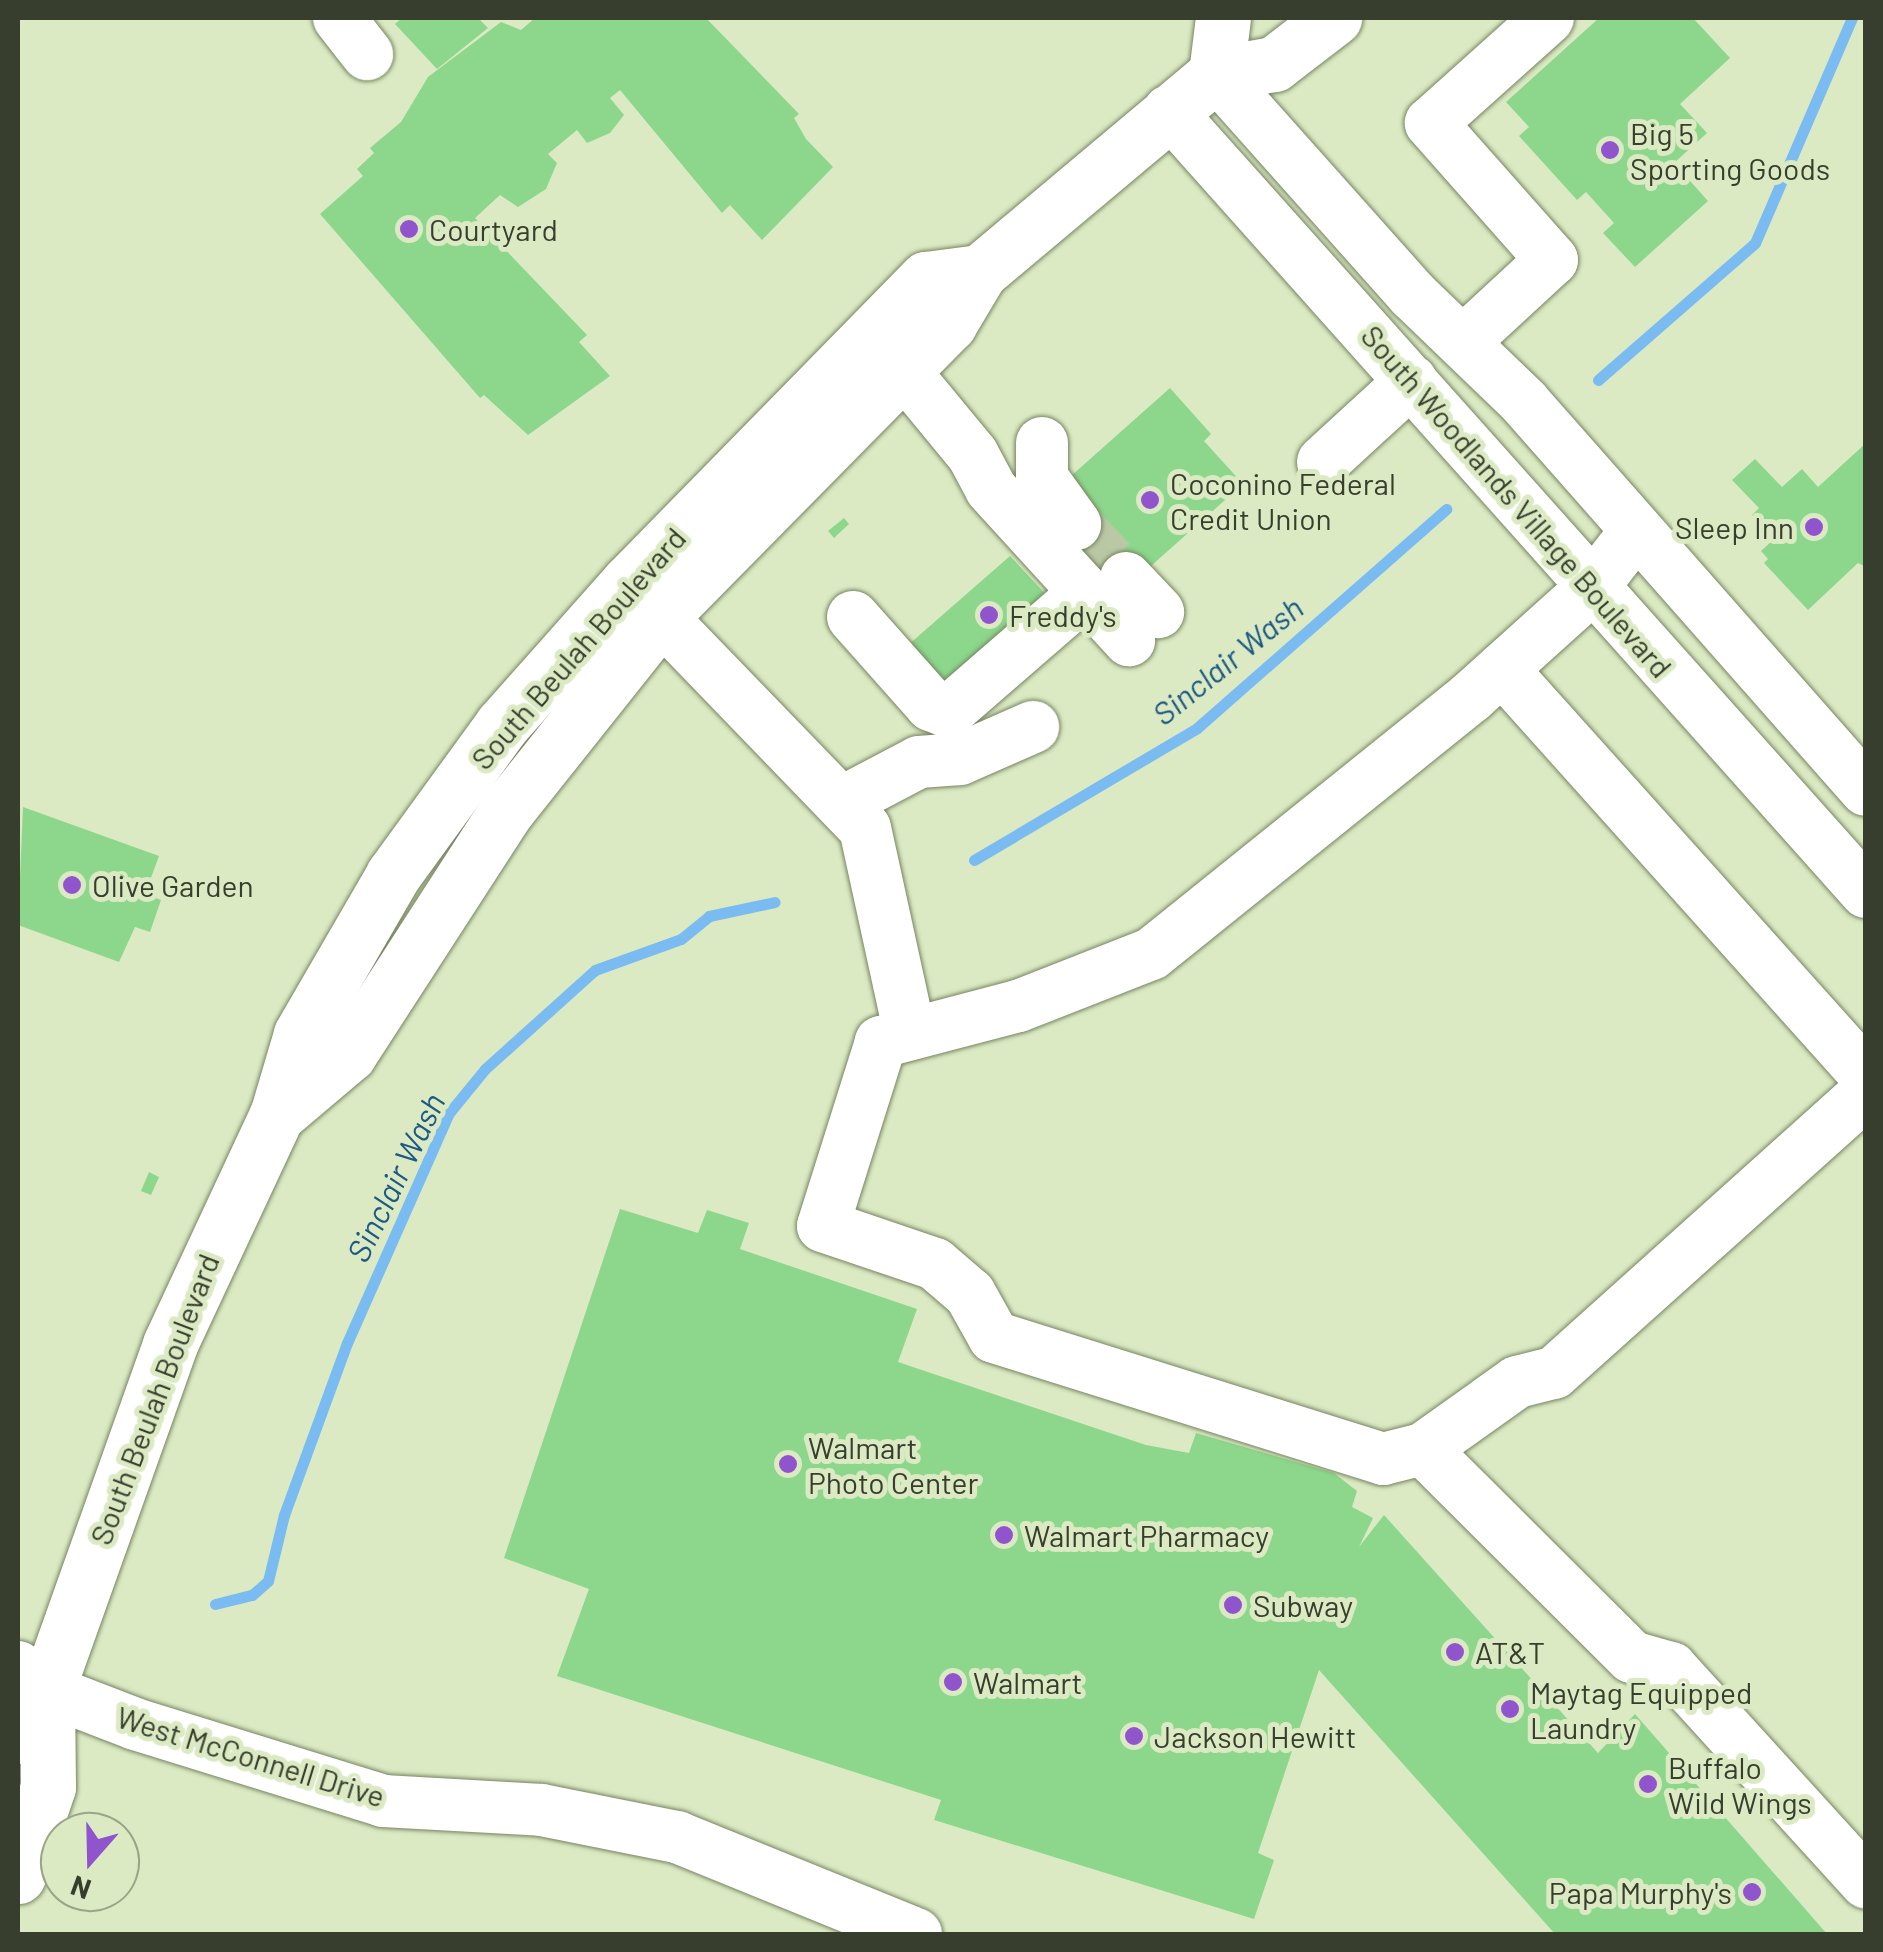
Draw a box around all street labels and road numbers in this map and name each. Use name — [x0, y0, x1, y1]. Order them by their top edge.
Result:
street label: South Woodlands Village Boulevard — [1354, 318, 1680, 684]
street label: South Beulah Boulevard — [463, 520, 693, 776]
street label: South Beulah Boulevard — [82, 1249, 226, 1549]
street label: West McConnell Drive — [113, 1698, 389, 1814]

